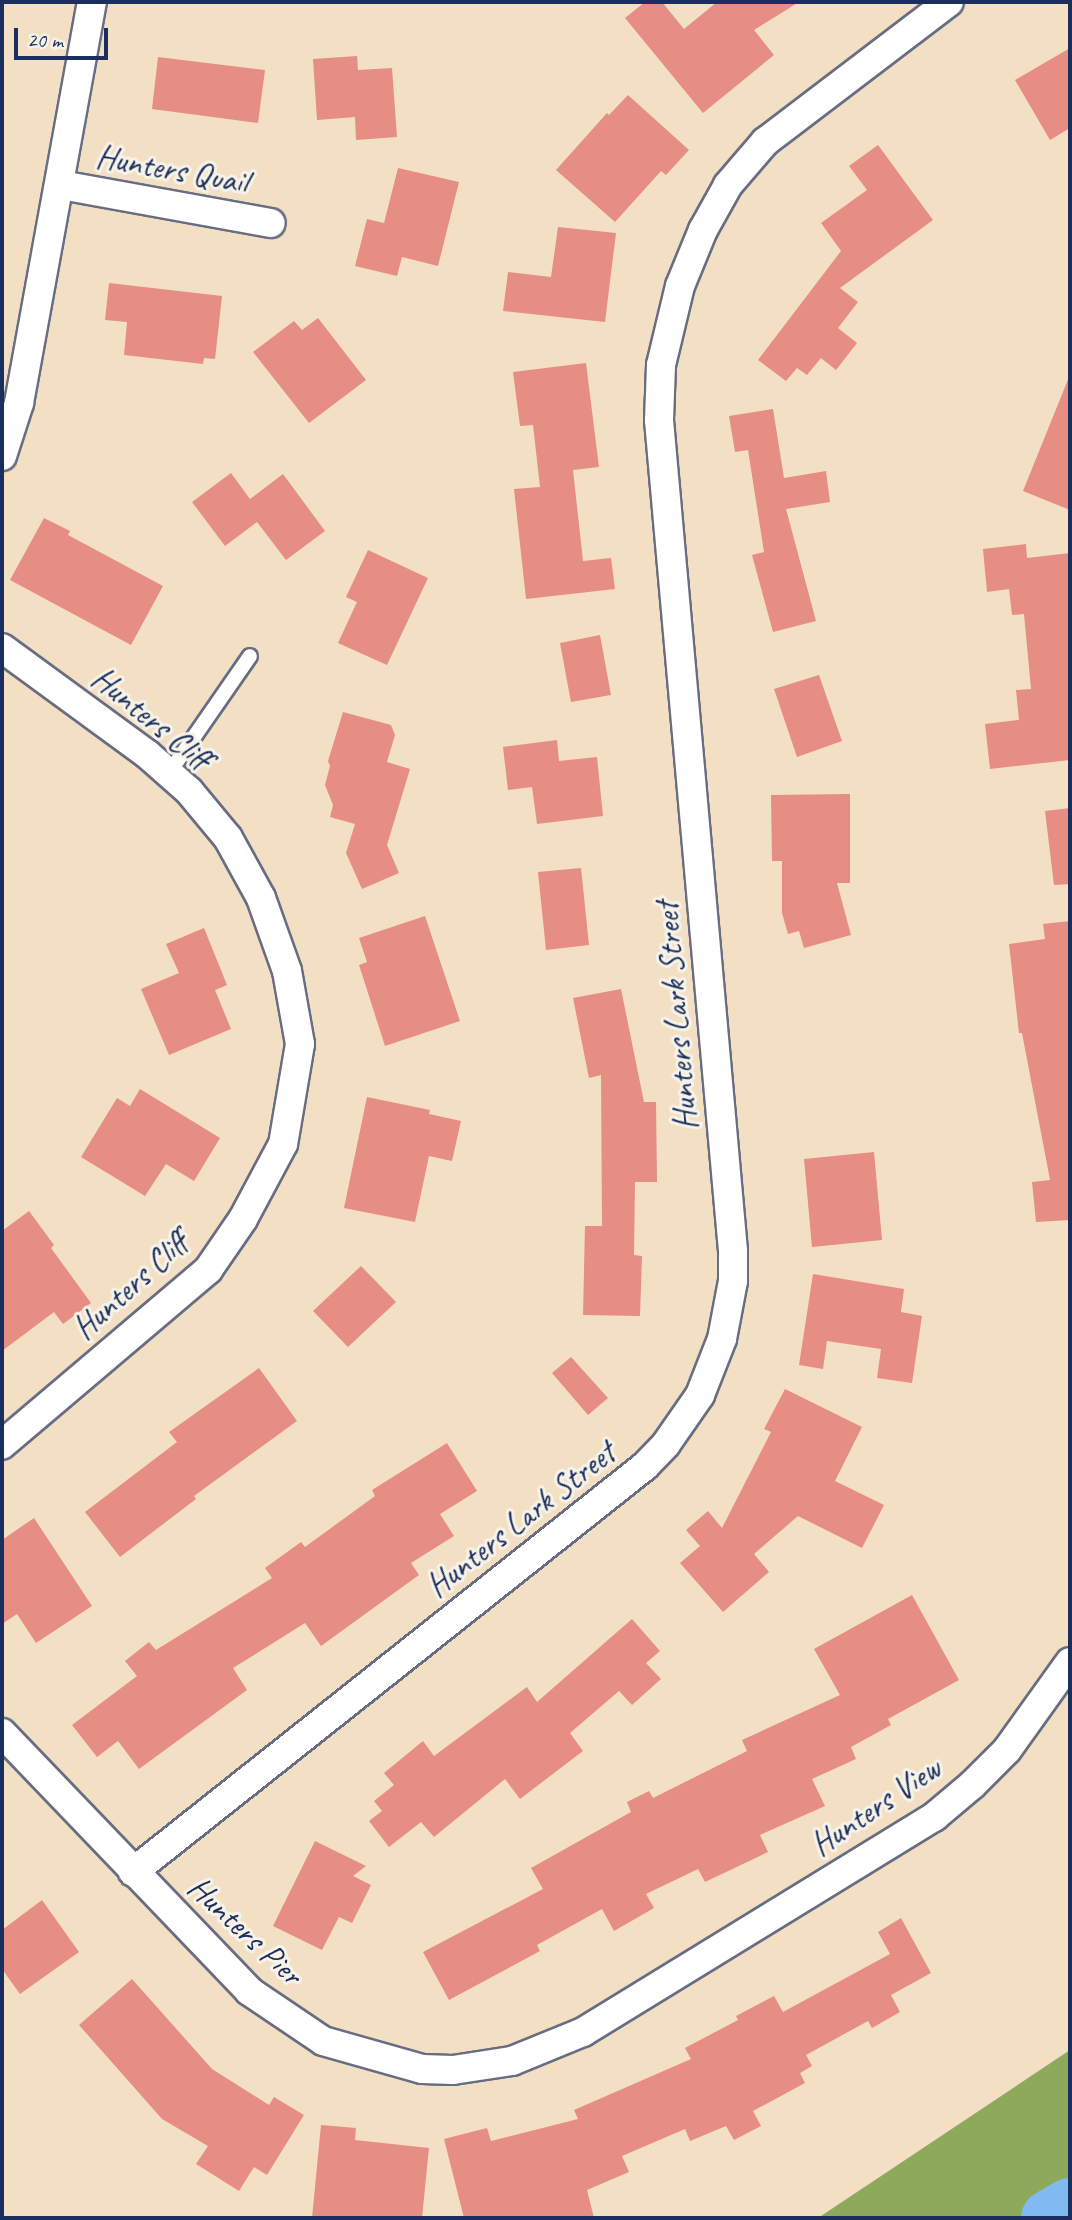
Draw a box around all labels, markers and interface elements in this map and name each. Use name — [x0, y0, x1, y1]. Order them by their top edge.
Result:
scale bar — [18, 14, 112, 58]
text: 20 m — [27, 27, 63, 53]
street label: Hunters Quail — [94, 137, 250, 203]
street label: Hunters Cliff — [83, 659, 219, 779]
street label: Hunters Lark Street — [647, 899, 707, 1133]
street label: Hunters Cliff — [65, 1224, 197, 1348]
street label: Hunters Lark Street — [418, 1433, 624, 1607]
street label: Hunters View — [803, 1749, 949, 1865]
street label: Hunters Pier — [179, 1868, 311, 1994]

